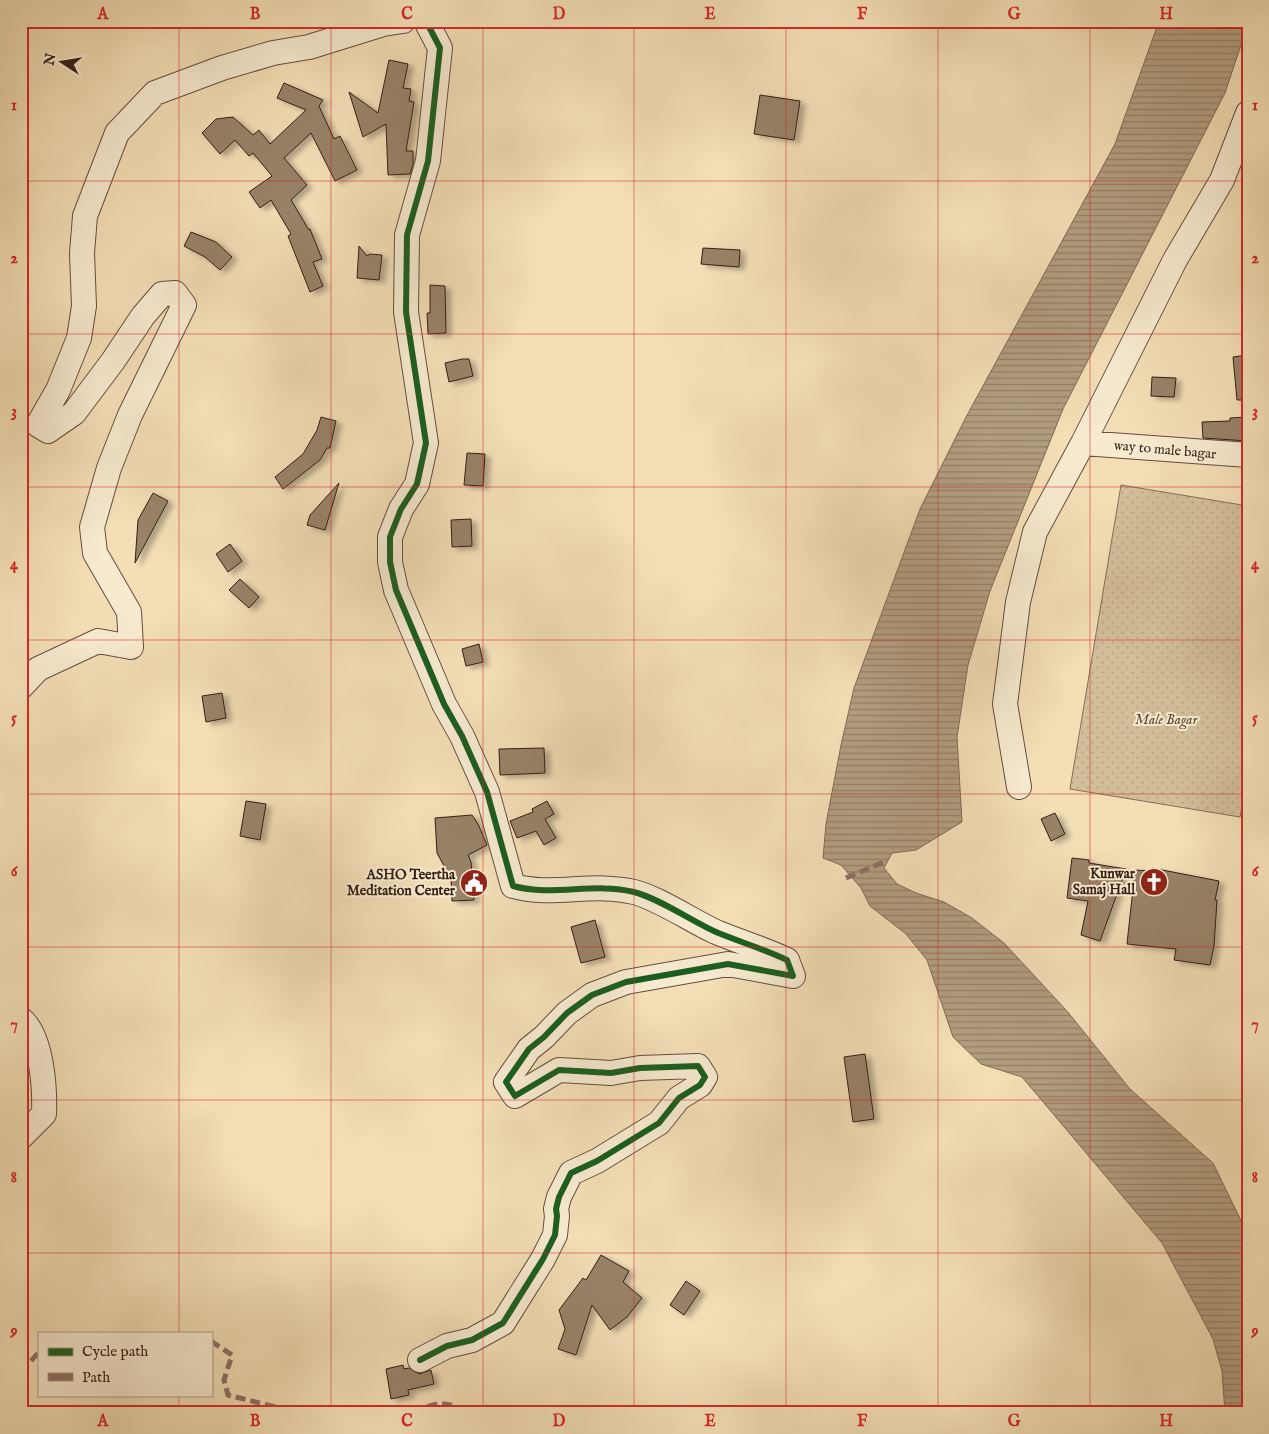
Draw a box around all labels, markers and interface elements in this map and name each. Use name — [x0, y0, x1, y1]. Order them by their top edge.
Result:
text: A — [97, 5, 110, 25]
text: B — [250, 5, 261, 25]
text: C — [401, 5, 413, 25]
text: D — [553, 5, 566, 25]
text: E — [704, 5, 716, 25]
text: F — [857, 5, 868, 25]
text: G — [1008, 5, 1021, 25]
text: H — [1159, 5, 1173, 25]
north arrow — [38, 38, 88, 88]
text: N — [40, 52, 60, 68]
text: 1 — [11, 96, 17, 116]
text: 1 — [1252, 96, 1258, 116]
text: 2 — [10, 249, 18, 269]
text: 2 — [1251, 249, 1259, 269]
text: 3 — [11, 402, 17, 422]
text: 3 — [1252, 402, 1258, 422]
street label: way to male bagar — [1113, 437, 1217, 463]
text: 4 — [10, 555, 19, 575]
text: 4 — [1251, 555, 1260, 575]
text: 5 — [11, 709, 17, 729]
text: 5 — [1252, 709, 1258, 729]
park label: Male Bagar — [1135, 711, 1198, 730]
text: 6 — [11, 862, 19, 882]
text: 6 — [1252, 862, 1260, 882]
place label: Kunwar Samaj Hall — [1073, 865, 1136, 899]
place label: ASHO Teertha Meditation Center — [347, 866, 456, 900]
church icon: Kunwar Samaj Hall — [1139, 867, 1169, 897]
public building icon: ASHO Teertha Meditation Center — [459, 868, 489, 898]
text: 7 — [10, 1015, 18, 1035]
text: 7 — [1251, 1015, 1259, 1035]
text: 8 — [11, 1168, 17, 1188]
text: 8 — [1252, 1168, 1258, 1188]
text: 9 — [10, 1322, 18, 1342]
text: 9 — [1251, 1322, 1259, 1342]
legend — [38, 1332, 212, 1396]
text: Cycle path — [82, 1342, 148, 1361]
text: Path — [82, 1368, 110, 1387]
text: A — [97, 1412, 110, 1432]
text: B — [250, 1412, 261, 1432]
text: C — [401, 1412, 413, 1432]
text: D — [553, 1412, 566, 1432]
text: E — [704, 1412, 716, 1432]
text: F — [857, 1412, 868, 1432]
text: G — [1008, 1412, 1021, 1432]
text: H — [1159, 1412, 1173, 1432]

